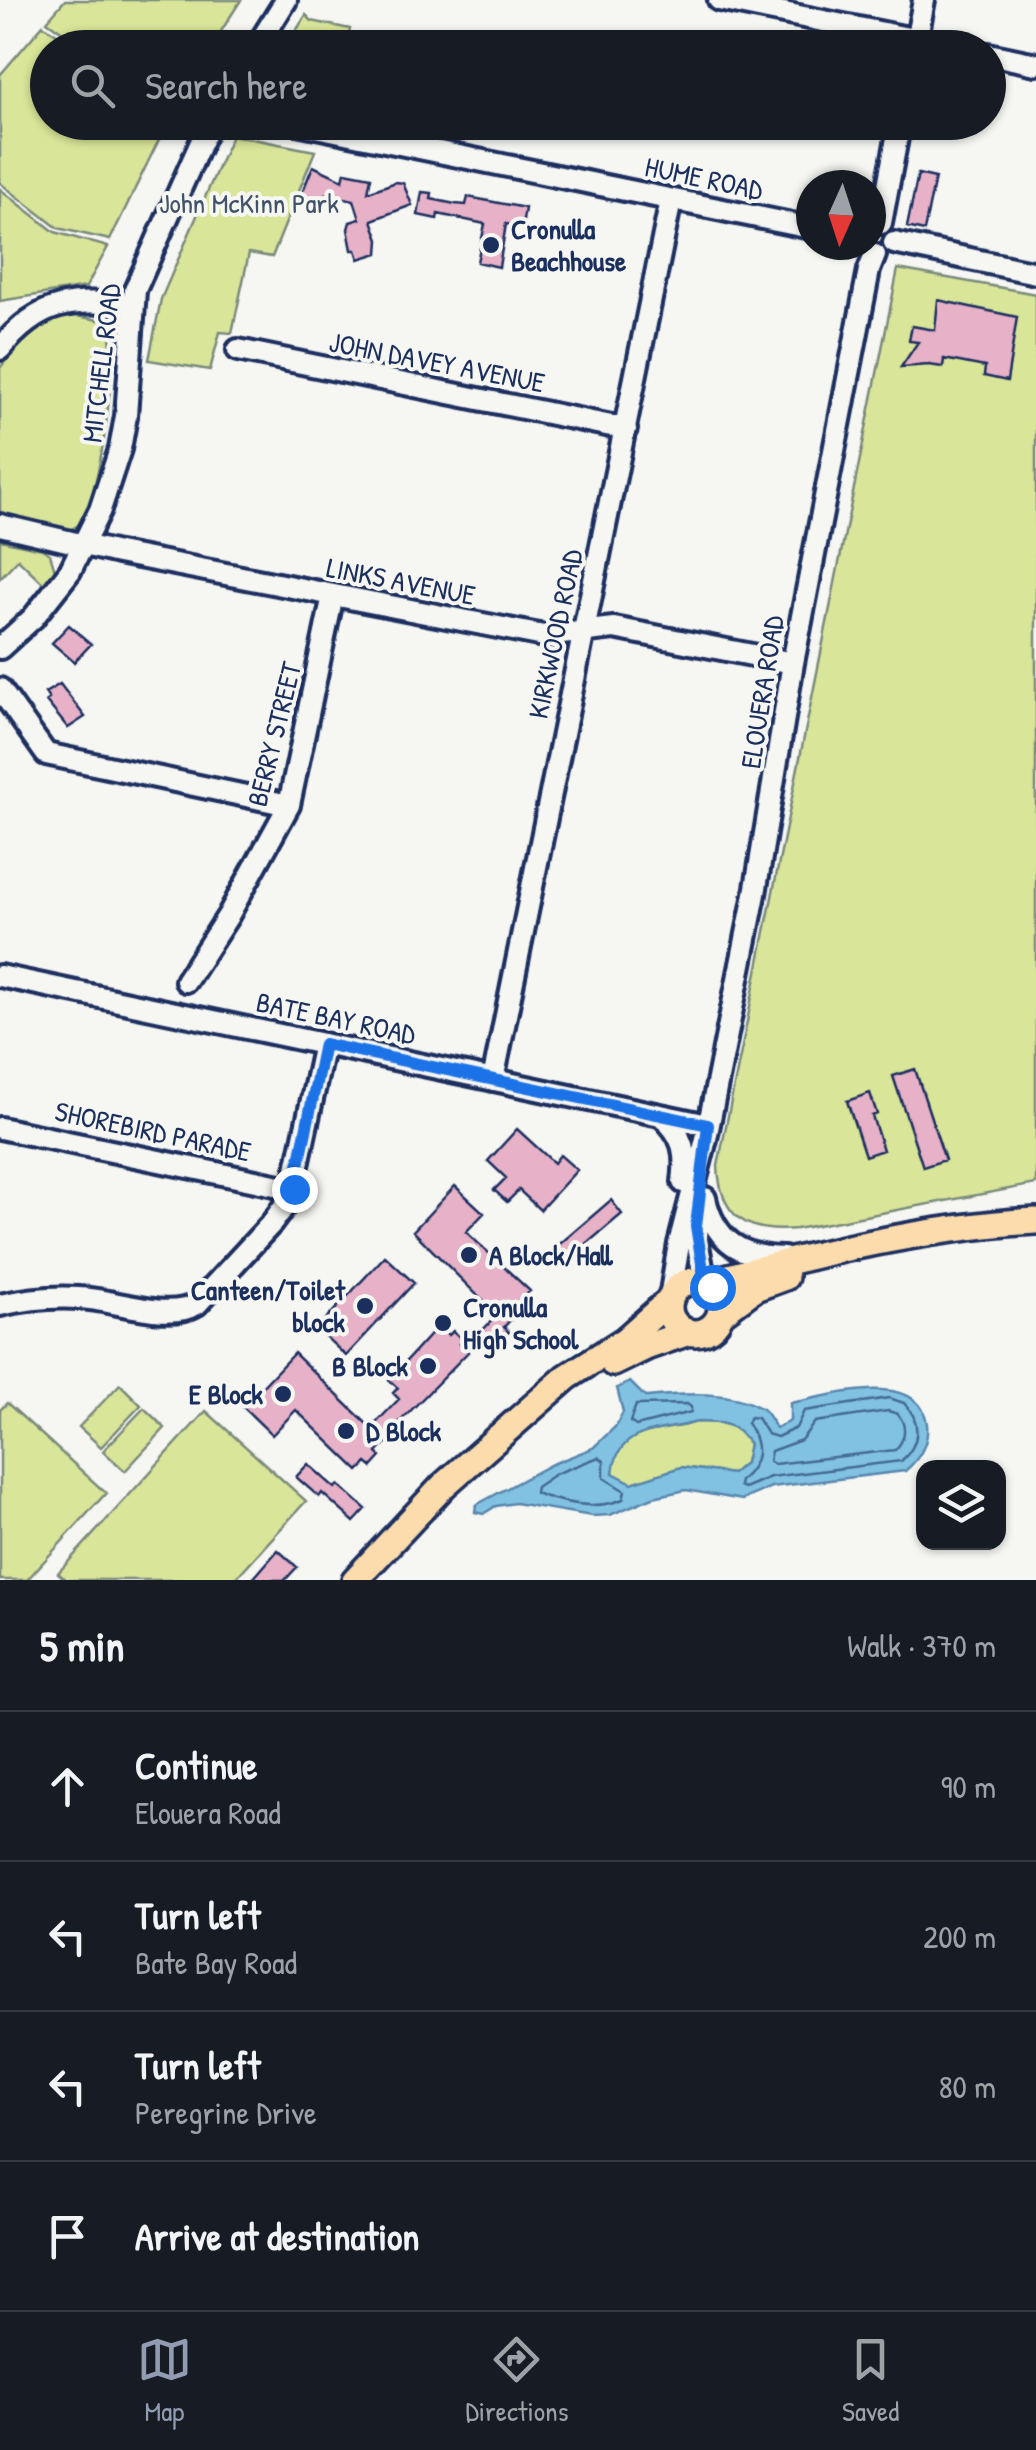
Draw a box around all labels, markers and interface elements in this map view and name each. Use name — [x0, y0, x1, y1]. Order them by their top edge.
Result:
search box — [30, 30, 1006, 140]
icon: search — [65, 58, 120, 113]
text: Search here — [145, 59, 307, 111]
street label: HUME ROAD — [642, 147, 767, 209]
north arrow — [796, 170, 886, 260]
park label: John McKinn Park — [159, 184, 339, 222]
place label: Cronulla Beachhouse — [511, 210, 627, 280]
marker: Cronulla Beachhouse — [480, 234, 502, 256]
street label: MITCHELL ROAD — [72, 281, 130, 445]
street label: JOHN DAVEY AVENUE — [326, 322, 548, 402]
street label: KIRKWOOD ROAD — [519, 545, 592, 722]
street label: LINKS AVENUE — [324, 548, 478, 614]
street label: ELOUERA ROAD — [731, 612, 793, 771]
street label: BERRY STREET — [238, 657, 310, 810]
street label: BATE BAY ROAD — [253, 983, 420, 1054]
street label: SHOREBIRD PARADE — [52, 1092, 254, 1170]
route end — [272, 1167, 318, 1213]
place label: A Block/Hall — [489, 1236, 613, 1274]
marker: A Block/Hall — [458, 1244, 480, 1266]
route start — [690, 1265, 736, 1311]
place label: Canteen/Toilet block — [191, 1271, 346, 1341]
place label: Cronulla High School — [463, 1288, 579, 1359]
marker: Canteen/Toilet block — [354, 1295, 376, 1317]
marker: Cronulla High School — [432, 1312, 454, 1334]
place label: B Block — [332, 1347, 408, 1385]
marker: B Block — [417, 1355, 439, 1377]
place label: E Block — [189, 1375, 263, 1413]
marker: E Block — [272, 1383, 294, 1405]
place label: D Block — [366, 1412, 442, 1450]
marker: D Block — [335, 1420, 357, 1442]
map controls — [916, 1460, 1006, 1550]
button: layers — [916, 1460, 1006, 1550]
text: 5 min — [40, 1617, 124, 1674]
text: Walk · 370 m — [847, 1624, 996, 1667]
text: Continue — [135, 1739, 257, 1791]
icon: ahead — [40, 1759, 95, 1814]
text: 90 m — [941, 1765, 996, 1808]
text: Elouera Road — [135, 1791, 281, 1834]
text: Turn left — [135, 1889, 260, 1941]
icon: left — [40, 1909, 95, 1964]
text: 200 m — [923, 1915, 996, 1958]
text: Bate Bay Road — [135, 1941, 297, 1984]
text: Turn left — [135, 2039, 260, 2091]
icon: left — [40, 2059, 95, 2114]
text: 80 m — [939, 2065, 996, 2108]
text: Peregrine Drive — [135, 2091, 317, 2134]
icon: arrive — [40, 2209, 95, 2264]
text: Arrive at destination — [135, 2210, 419, 2262]
tab: Map — [137, 2332, 192, 2430]
tab: Directions — [465, 2332, 568, 2430]
tab: Saved — [842, 2332, 899, 2430]

